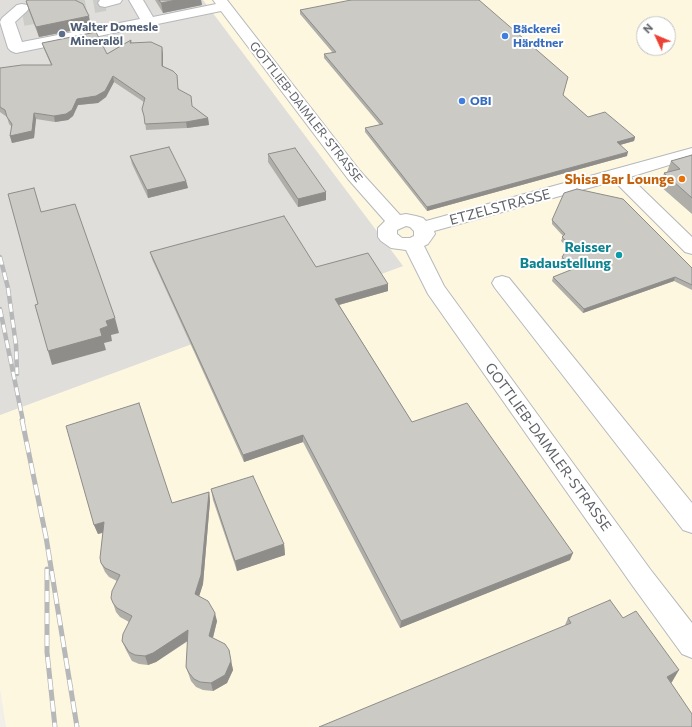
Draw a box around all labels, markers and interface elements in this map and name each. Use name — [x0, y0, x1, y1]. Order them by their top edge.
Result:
north arrow — [636, 16, 676, 56]
place label: Walter Domesle Mineralöl — [70, 20, 158, 48]
text: N — [640, 21, 655, 36]
place label: Bäckerei Härdtner — [513, 22, 563, 50]
marker: Walter Domesle Mineralöl — [57, 29, 67, 39]
marker: Bäckerei Härdtner — [500, 31, 510, 41]
street label: GOTTLIEB-DAIMLER-STRASSE — [247, 39, 365, 185]
place label: OBI — [470, 94, 491, 108]
marker: OBI — [457, 96, 467, 106]
place label: Shisa Bar Lounge — [564, 171, 674, 187]
marker: Shisa Bar Lounge — [677, 174, 687, 184]
street label: ETZELSTRASSE — [448, 185, 552, 229]
place label: Reisser Badaustellung — [520, 239, 611, 272]
marker: Reisser Badaustellung — [614, 250, 624, 260]
street label: GOTTLIEB-DAIMLER-STRASSE — [481, 360, 615, 534]

